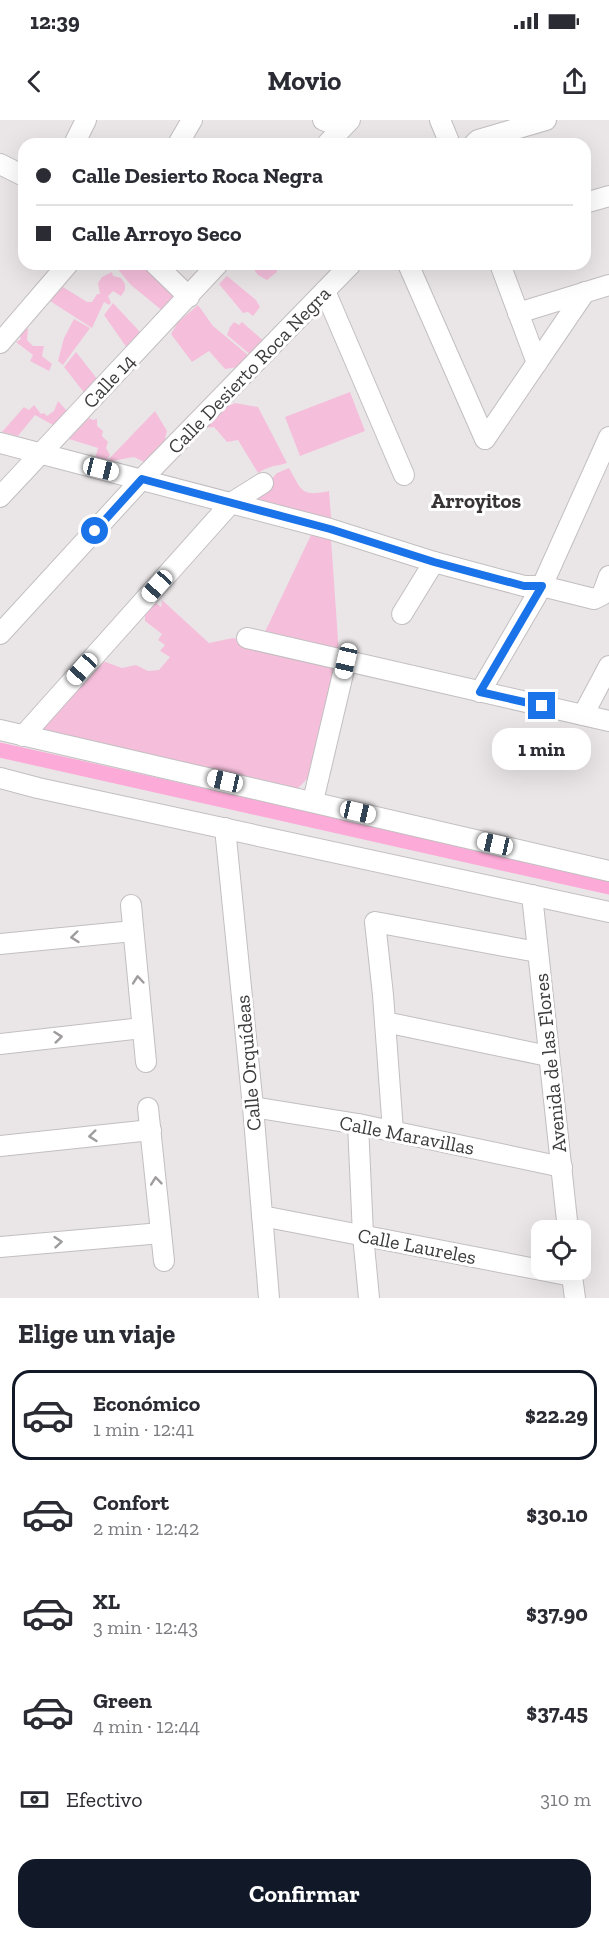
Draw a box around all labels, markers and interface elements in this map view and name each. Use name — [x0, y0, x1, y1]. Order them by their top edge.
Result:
text: 12:39 — [30, 8, 80, 35]
icon: back — [18, 65, 51, 98]
text: Movio — [268, 65, 341, 97]
icon: share — [558, 65, 591, 98]
text: Calle Desierto Roca Negra — [72, 162, 323, 189]
text: Calle Arroyo Seco — [72, 220, 241, 247]
street label: Calle Desierto Roca Negra — [163, 281, 336, 459]
street label: Calle 14 — [78, 349, 140, 413]
car — [81, 456, 121, 482]
district label: Arroyitos — [431, 488, 521, 513]
route start — [81, 517, 108, 544]
car — [138, 567, 176, 605]
car — [333, 641, 359, 681]
car — [63, 650, 101, 688]
route end — [528, 692, 555, 719]
callout: 1 min — [492, 727, 592, 769]
text: 1 min — [518, 737, 565, 761]
car — [205, 768, 245, 794]
car — [338, 799, 378, 825]
car — [475, 831, 515, 857]
one-way arrow — [70, 930, 80, 943]
street label: Avenida de las Flores — [529, 972, 571, 1154]
one-way arrow — [132, 975, 145, 984]
street label: Calle Orquídeas — [230, 994, 266, 1132]
one-way arrow — [54, 1031, 63, 1044]
street label: Calle Maravillas — [338, 1110, 476, 1160]
one-way arrow — [88, 1129, 97, 1142]
one-way arrow — [150, 1177, 163, 1186]
map controls — [531, 1220, 591, 1280]
button: locate — [531, 1220, 591, 1280]
street label: Calle Laureles — [356, 1223, 478, 1269]
one-way arrow — [54, 1236, 63, 1249]
text: Elige un viaje — [18, 1318, 175, 1350]
icon: car — [21, 1388, 75, 1442]
text: Económico — [93, 1390, 200, 1417]
text: $22.29 — [525, 1402, 588, 1429]
text: 1 min · 12:41 — [93, 1417, 194, 1441]
icon: car — [21, 1487, 75, 1541]
text: Confort — [93, 1489, 169, 1516]
text: $30.10 — [526, 1501, 588, 1528]
text: 2 min · 12:42 — [93, 1516, 199, 1540]
icon: car — [21, 1586, 75, 1640]
text: XL — [93, 1588, 120, 1615]
text: $37.90 — [526, 1600, 588, 1627]
text: 3 min · 12:43 — [93, 1615, 198, 1639]
icon: car — [21, 1685, 75, 1739]
text: Green — [93, 1687, 152, 1714]
text: $37.45 — [526, 1699, 588, 1726]
text: 4 min · 12:44 — [93, 1714, 200, 1738]
icon: cash — [18, 1783, 51, 1816]
text: Efectivo — [66, 1786, 142, 1813]
text: 310 m — [540, 1787, 591, 1811]
button: Confirmar — [18, 1859, 591, 1928]

